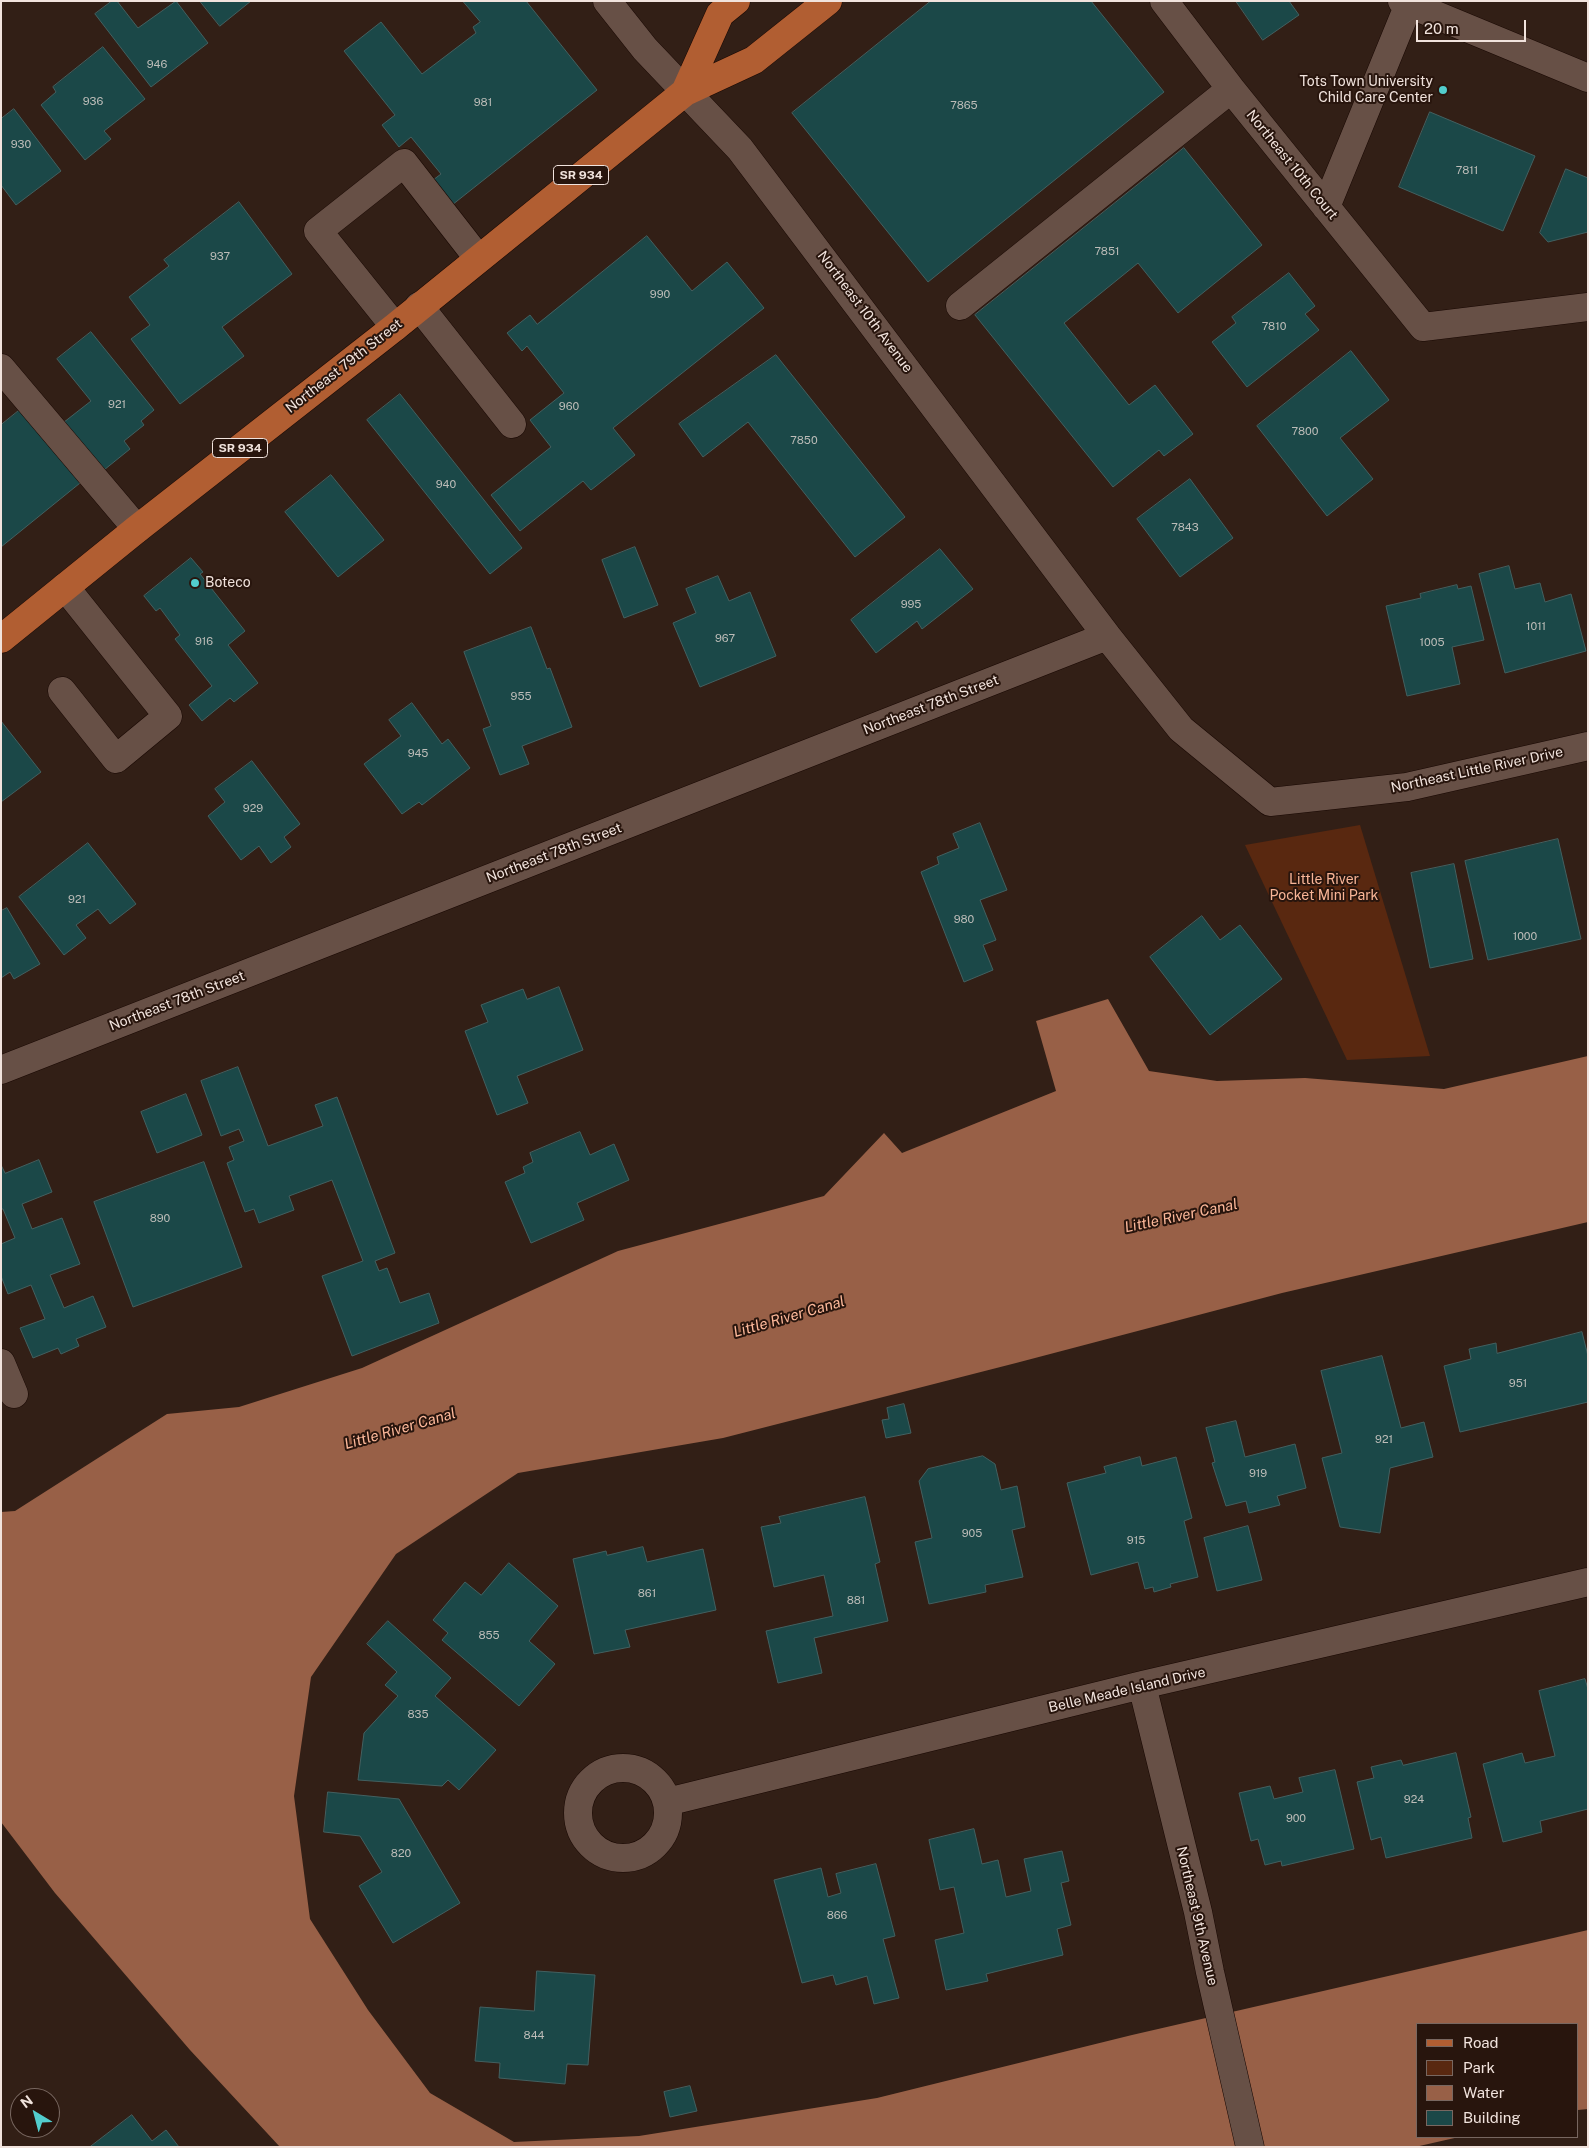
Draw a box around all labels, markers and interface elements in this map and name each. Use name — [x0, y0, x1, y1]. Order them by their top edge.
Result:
scale bar — [1419, 10, 1529, 42]
text: 20 m — [1424, 20, 1459, 37]
house number: 946 — [147, 58, 167, 72]
place label: Tots Town University Child Care Center — [1299, 74, 1433, 106]
marker: Tots Town University Child Care Center — [1437, 84, 1449, 96]
house number: 936 — [83, 95, 103, 109]
house number: 981 — [474, 96, 492, 110]
house number: 7865 — [950, 99, 978, 113]
street label: Northeast 10th Court — [1243, 107, 1341, 223]
house number: 930 — [11, 138, 31, 152]
house number: 7811 — [1456, 164, 1478, 178]
road number: SR 934 — [554, 166, 608, 184]
house number: 7851 — [1094, 245, 1120, 259]
street label: Northeast 10th Avenue — [814, 248, 916, 376]
house number: 937 — [210, 250, 230, 264]
house number: 990 — [650, 288, 670, 302]
street label: Northeast 79th Street — [282, 315, 406, 417]
house number: 7810 — [1262, 320, 1286, 334]
house number: 921 — [108, 398, 126, 412]
house number: 960 — [559, 400, 579, 414]
house number: 7800 — [1292, 425, 1318, 439]
house number: 7850 — [790, 434, 818, 448]
road number: SR 934 — [212, 438, 268, 458]
house number: 940 — [436, 478, 456, 492]
house number: 7843 — [1171, 521, 1199, 535]
place label: Boteco — [205, 575, 251, 591]
marker: Boteco — [189, 577, 201, 589]
house number: 995 — [901, 598, 921, 612]
house number: 1011 — [1526, 620, 1546, 634]
house number: 967 — [715, 632, 735, 646]
house number: 916 — [195, 635, 213, 649]
house number: 1005 — [1420, 636, 1444, 650]
street label: Northeast 78th Street — [861, 671, 1001, 739]
house number: 955 — [511, 690, 531, 704]
street label: Northeast Little River Drive — [1389, 744, 1565, 796]
house number: 945 — [408, 747, 428, 761]
house number: 929 — [243, 802, 263, 816]
street label: Northeast 78th Street — [484, 819, 624, 887]
park label: Little River Pocket Mini Park — [1270, 872, 1378, 904]
house number: 921 — [68, 893, 86, 907]
house number: 980 — [954, 913, 974, 927]
house number: 1000 — [1513, 930, 1537, 944]
street label: Northeast 78th Street — [107, 967, 247, 1035]
water label: Little River Canal — [1123, 1195, 1239, 1237]
house number: 890 — [150, 1212, 170, 1226]
water label: Little River Canal — [731, 1292, 847, 1342]
house number: 951 — [1509, 1377, 1527, 1391]
water label: Little River Canal — [342, 1404, 458, 1454]
house number: 921 — [1375, 1433, 1393, 1447]
house number: 919 — [1249, 1467, 1267, 1481]
house number: 905 — [962, 1527, 982, 1541]
house number: 915 — [1127, 1534, 1145, 1548]
house number: 861 — [638, 1587, 656, 1601]
house number: 881 — [847, 1594, 865, 1608]
house number: 855 — [478, 1629, 500, 1643]
street label: Belle Meade Island Drive — [1047, 1664, 1207, 1716]
house number: 835 — [407, 1708, 429, 1722]
house number: 924 — [1404, 1793, 1424, 1807]
house number: 900 — [1286, 1812, 1306, 1826]
street label: Northeast 9th Avenue — [1173, 1845, 1221, 1987]
house number: 820 — [391, 1847, 411, 1861]
house number: 866 — [827, 1909, 847, 1923]
legend — [1416, 2023, 1579, 2138]
house number: 844 — [524, 2029, 544, 2043]
text: Road — [1463, 2034, 1499, 2051]
text: Park — [1463, 2059, 1495, 2076]
text: Water — [1463, 2084, 1505, 2101]
north arrow — [10, 2088, 60, 2138]
text: N — [17, 2092, 36, 2112]
text: Building — [1463, 2109, 1521, 2126]

